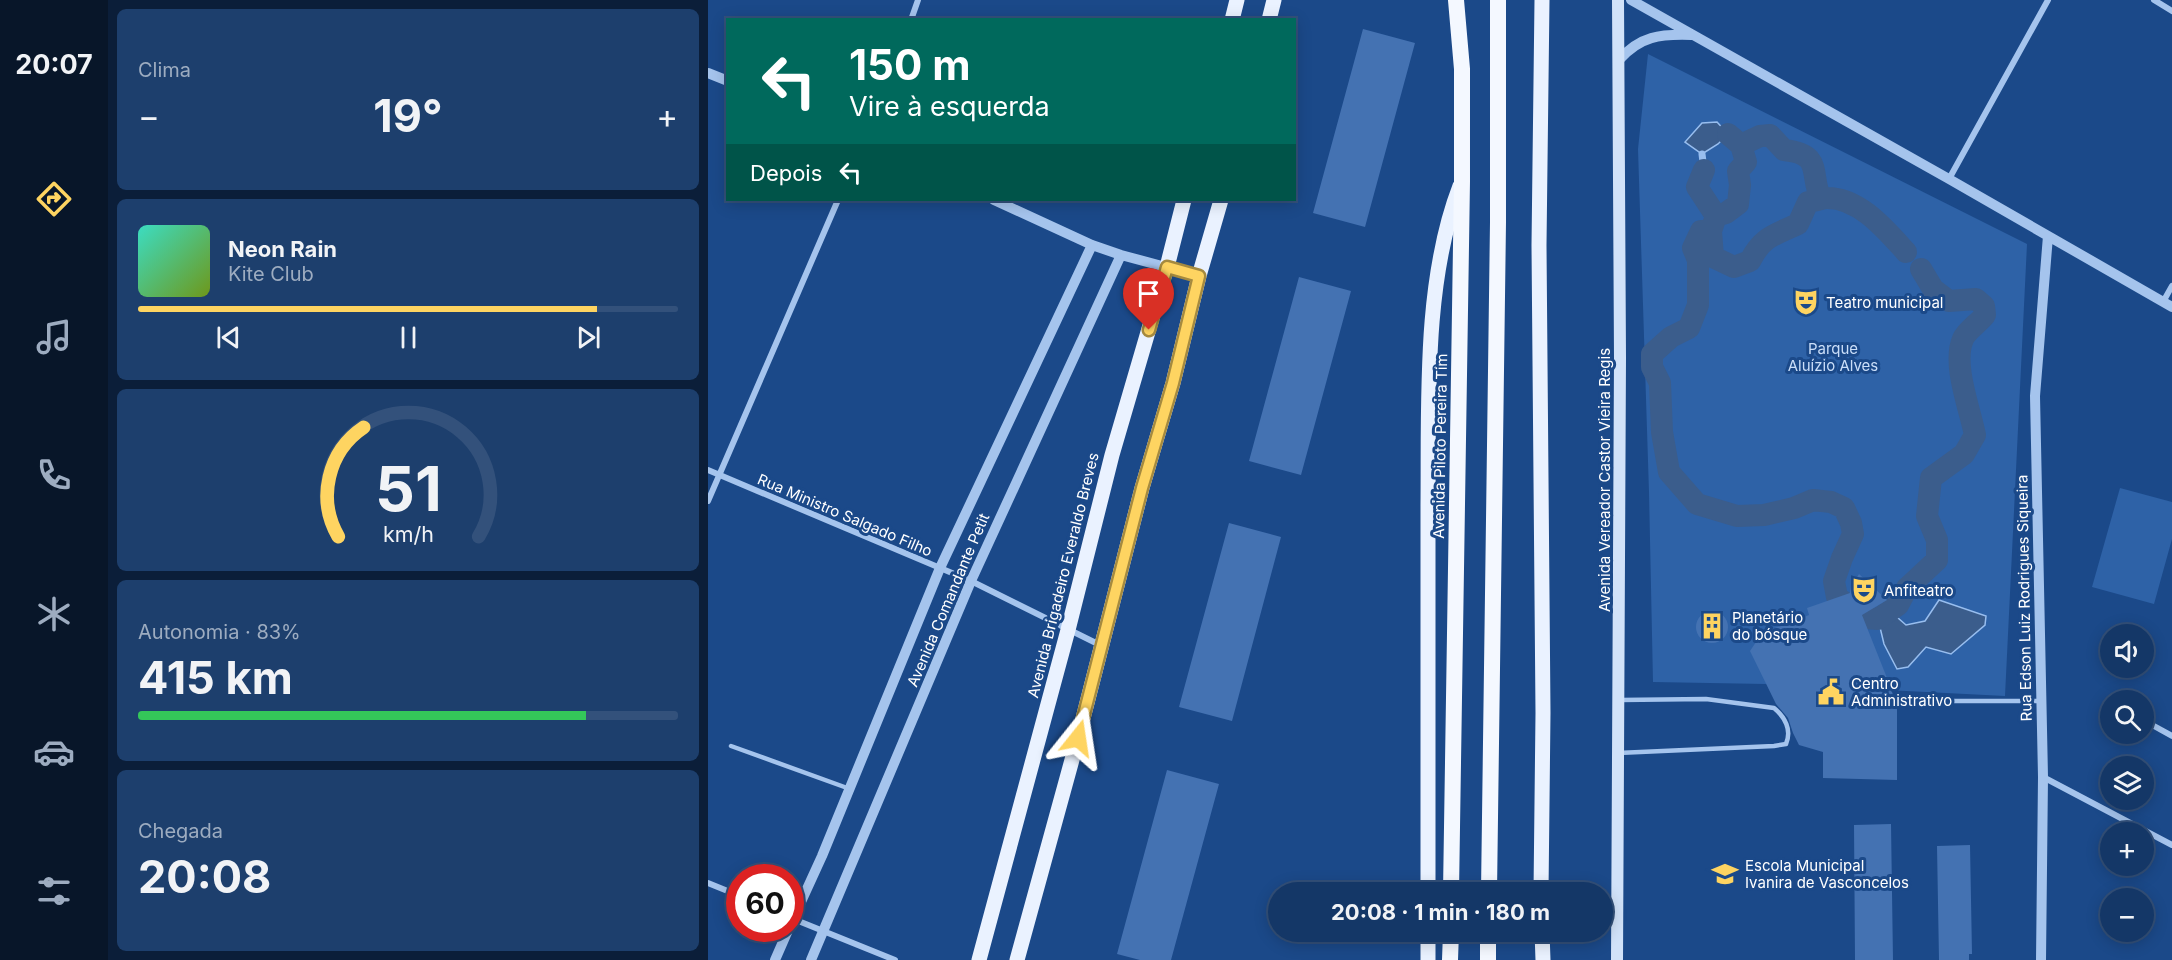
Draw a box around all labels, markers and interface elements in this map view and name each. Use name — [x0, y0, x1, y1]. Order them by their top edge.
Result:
text: 150 m — [849, 39, 971, 90]
icon: left — [750, 42, 828, 120]
text: 20:07 — [15, 48, 93, 81]
text: Clima — [138, 58, 191, 82]
text: 19° — [373, 88, 443, 143]
text: Vire à esquerda — [849, 90, 1050, 123]
text: − — [138, 96, 160, 136]
text: + — [656, 96, 678, 136]
icon: left — [834, 156, 867, 189]
text: Depois — [750, 160, 822, 186]
icon: directions — [33, 178, 75, 220]
text: Neon Rain — [228, 236, 337, 262]
text: Kite Club — [228, 262, 314, 286]
pin — [1123, 268, 1174, 330]
icon: arrive — [1132, 277, 1165, 310]
theatre icon: Teatro municipal — [1791, 287, 1821, 317]
place label: Teatro municipal — [1826, 293, 1943, 312]
icon: music — [33, 316, 75, 358]
icon: previous — [212, 321, 245, 354]
icon: pause — [392, 321, 425, 354]
icon: next — [572, 321, 605, 354]
park label: Parque Aluízio Alves — [1788, 339, 1878, 375]
street label: Avenida Vereador Castor Vieira Regis — [1595, 348, 1614, 612]
street label: Avenida Piloto Pereira Tim — [1429, 353, 1451, 539]
street label: Avenida Brigadeiro Everaldo Breves — [1023, 450, 1103, 700]
text: 51 — [375, 451, 441, 526]
icon: phone — [33, 454, 75, 496]
street label: Rua Ministro Salgado Filho — [755, 470, 935, 560]
street label: Rua Edson Luiz Rodrigues Siqueira — [2012, 475, 2036, 721]
street label: Avenida Comandante Petit — [903, 510, 993, 690]
text: km/h — [383, 521, 433, 547]
theatre icon: Anfiteatro — [1849, 575, 1879, 605]
place label: Anfiteatro — [1884, 581, 1954, 600]
icon: climate — [33, 593, 75, 635]
place label: Planetário do bósque — [1732, 608, 1807, 644]
building icon: Planetário do bósque — [1697, 611, 1727, 641]
text: Autonomia · 83% — [138, 620, 301, 644]
map controls — [2100, 624, 2154, 942]
button: sound — [2100, 624, 2154, 678]
text: 415 km — [138, 650, 293, 705]
place label: Centro Administrativo — [1851, 674, 1952, 710]
public building icon: Centro Administrativo — [1816, 677, 1846, 707]
button: search — [2100, 690, 2154, 744]
position arrow — [1046, 706, 1110, 770]
icon: car — [33, 731, 75, 773]
button: layers — [2100, 756, 2154, 810]
text: Chegada — [138, 819, 223, 843]
button: + — [2100, 822, 2154, 876]
text: 20:08 — [138, 849, 271, 904]
place label: Escola Municipal Ivanira de Vasconcelos — [1745, 856, 1909, 892]
school or university icon: Escola Municipal Ivanira de Vasconcelos — [1710, 859, 1740, 889]
speed limit sign: 60 — [726, 864, 804, 942]
icon: filters — [33, 870, 75, 912]
button: − — [2100, 888, 2154, 942]
text: 20:08 · 1 min · 180 m — [1331, 899, 1550, 925]

